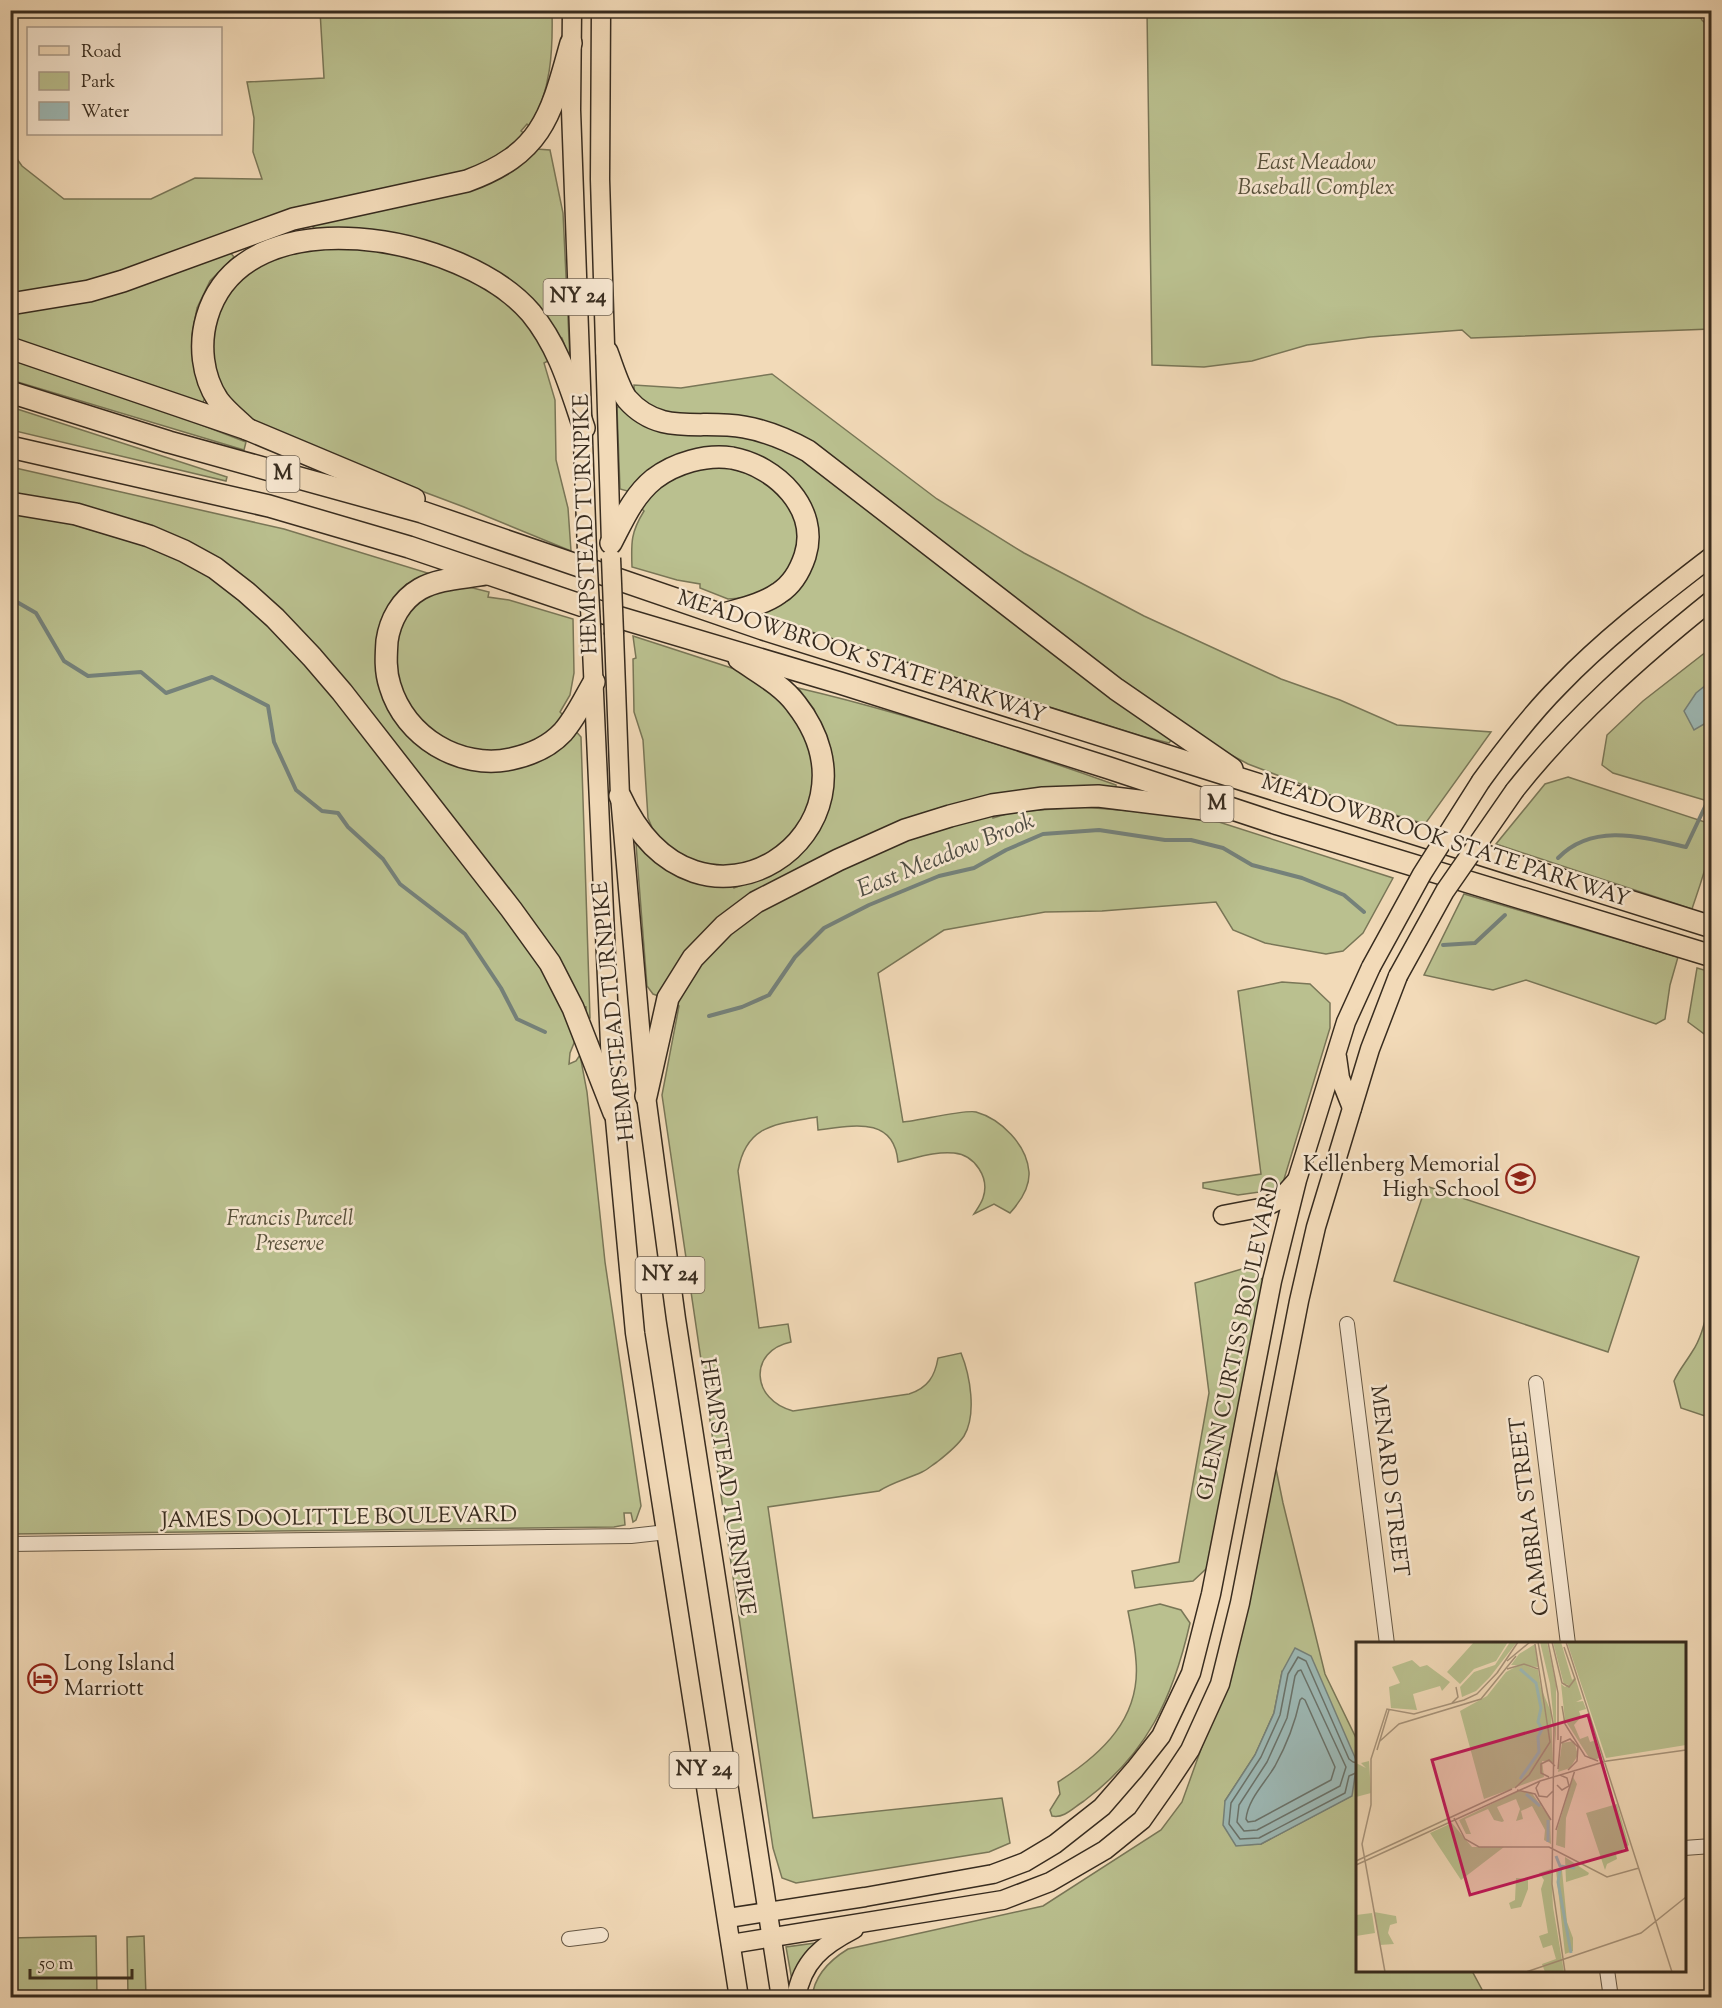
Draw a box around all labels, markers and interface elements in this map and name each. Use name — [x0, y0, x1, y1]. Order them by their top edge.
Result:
legend — [27, 27, 222, 135]
text: Road — [81, 40, 121, 66]
text: Park — [81, 70, 116, 96]
text: Water — [81, 100, 130, 126]
park label: East Meadow Baseball Complex — [1238, 148, 1394, 205]
road number: NY 24 — [544, 279, 612, 315]
street label: HEMPSTEAD TURNPIKE — [566, 393, 608, 655]
road number: M — [266, 456, 300, 492]
street label: MEADOWBROOK STATE PARKWAY — [673, 583, 1050, 733]
street label: MEADOWBROOK STATE PARKWAY — [1257, 767, 1634, 917]
road number: M — [1200, 786, 1234, 822]
water label: East Meadow Brook — [852, 805, 1040, 907]
street label: HEMPSTEAD TURNPIKE — [585, 880, 645, 1142]
place label: Kellenberg Memorial High School — [1303, 1150, 1500, 1207]
school or university icon: Kellenberg Memorial High School — [1505, 1163, 1537, 1195]
street label: GLENN CURTISS BOULEVARD — [1190, 1174, 1290, 1504]
park label: Francis Purcell Preserve — [226, 1204, 354, 1261]
road number: NY 24 — [636, 1257, 704, 1293]
street label: HEMPSTEAD TURNPIKE — [690, 1356, 762, 1618]
street label: MENARD STREET — [1360, 1383, 1416, 1579]
street label: CAMBRIA STREET — [1503, 1414, 1559, 1618]
street label: JAMES DOOLITTLE BOULEVARD — [160, 1500, 517, 1538]
inset map — [1356, 1642, 1686, 1972]
place label: Long Island Marriott — [64, 1649, 175, 1706]
hotel icon: Long Island Marriott — [27, 1662, 59, 1694]
road number: NY 24 — [670, 1752, 738, 1788]
scale bar — [30, 1942, 132, 1980]
text: 50 m — [38, 1952, 74, 1978]

